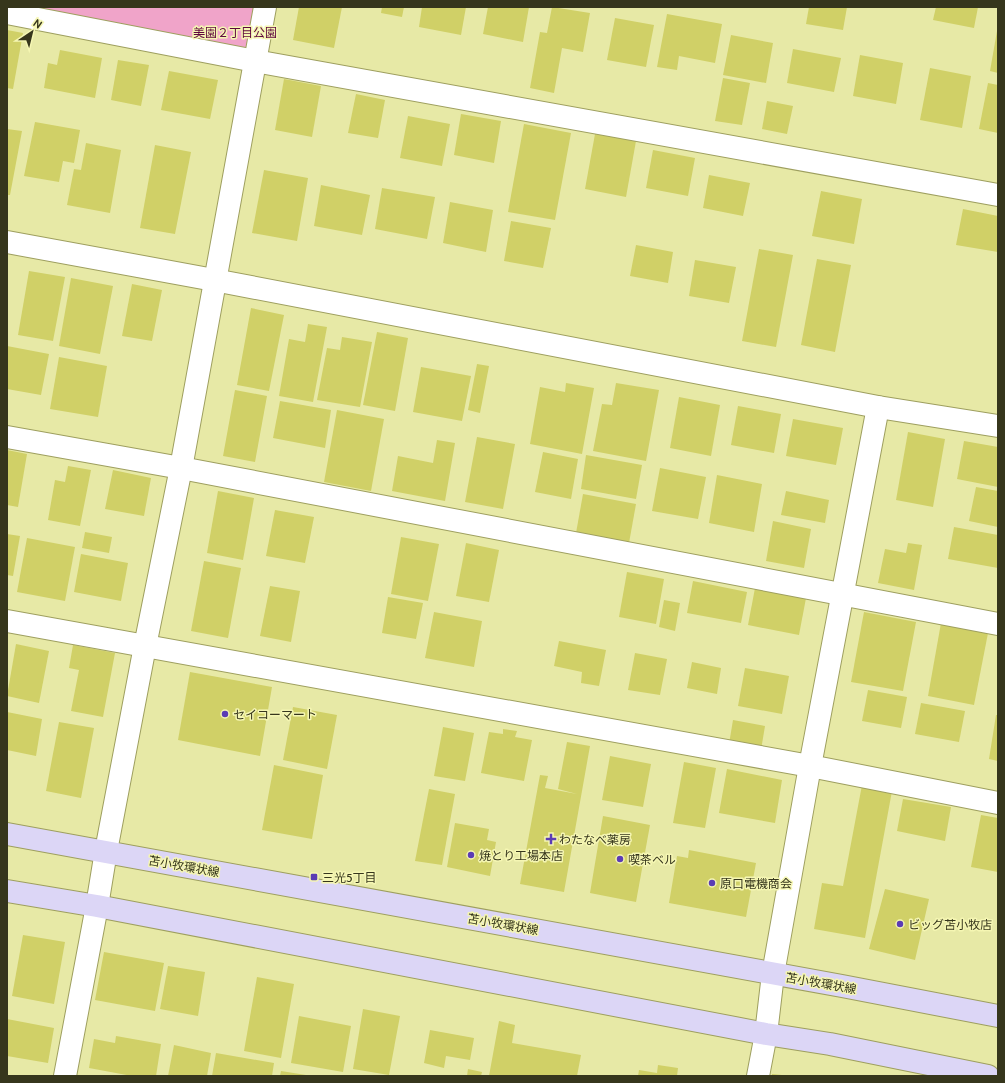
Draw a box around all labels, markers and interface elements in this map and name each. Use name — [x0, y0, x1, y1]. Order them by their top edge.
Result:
north arrow — [12, 12, 52, 52]
text: N — [31, 16, 45, 32]
park label: 美園２丁目公園 — [193, 25, 277, 40]
place label: セイコーマート — [233, 707, 317, 722]
marker: セイコーマート — [220, 709, 230, 719]
place label: わたなべ薬房 — [559, 832, 631, 847]
marker: わたなべ薬房 — [546, 834, 556, 844]
place label: 焼とり工場本店 — [479, 848, 563, 863]
marker: 焼とり工場本店 — [466, 850, 476, 860]
street label: 苫小牧環状線 — [147, 852, 221, 880]
place label: 喫茶ベル — [628, 852, 676, 867]
marker: 喫茶ベル — [615, 854, 625, 864]
place label: 三光5丁目 — [322, 870, 377, 885]
marker: 三光5丁目 — [309, 872, 319, 882]
place label: 原口電機商会 — [720, 876, 792, 891]
marker: 原口電機商会 — [707, 878, 717, 888]
street label: 苫小牧環状線 — [466, 910, 540, 938]
place label: ビッグ苫小牧店 — [908, 917, 992, 932]
marker: ビッグ苫小牧店 — [895, 919, 905, 929]
street label: 苫小牧環状線 — [784, 969, 858, 997]

